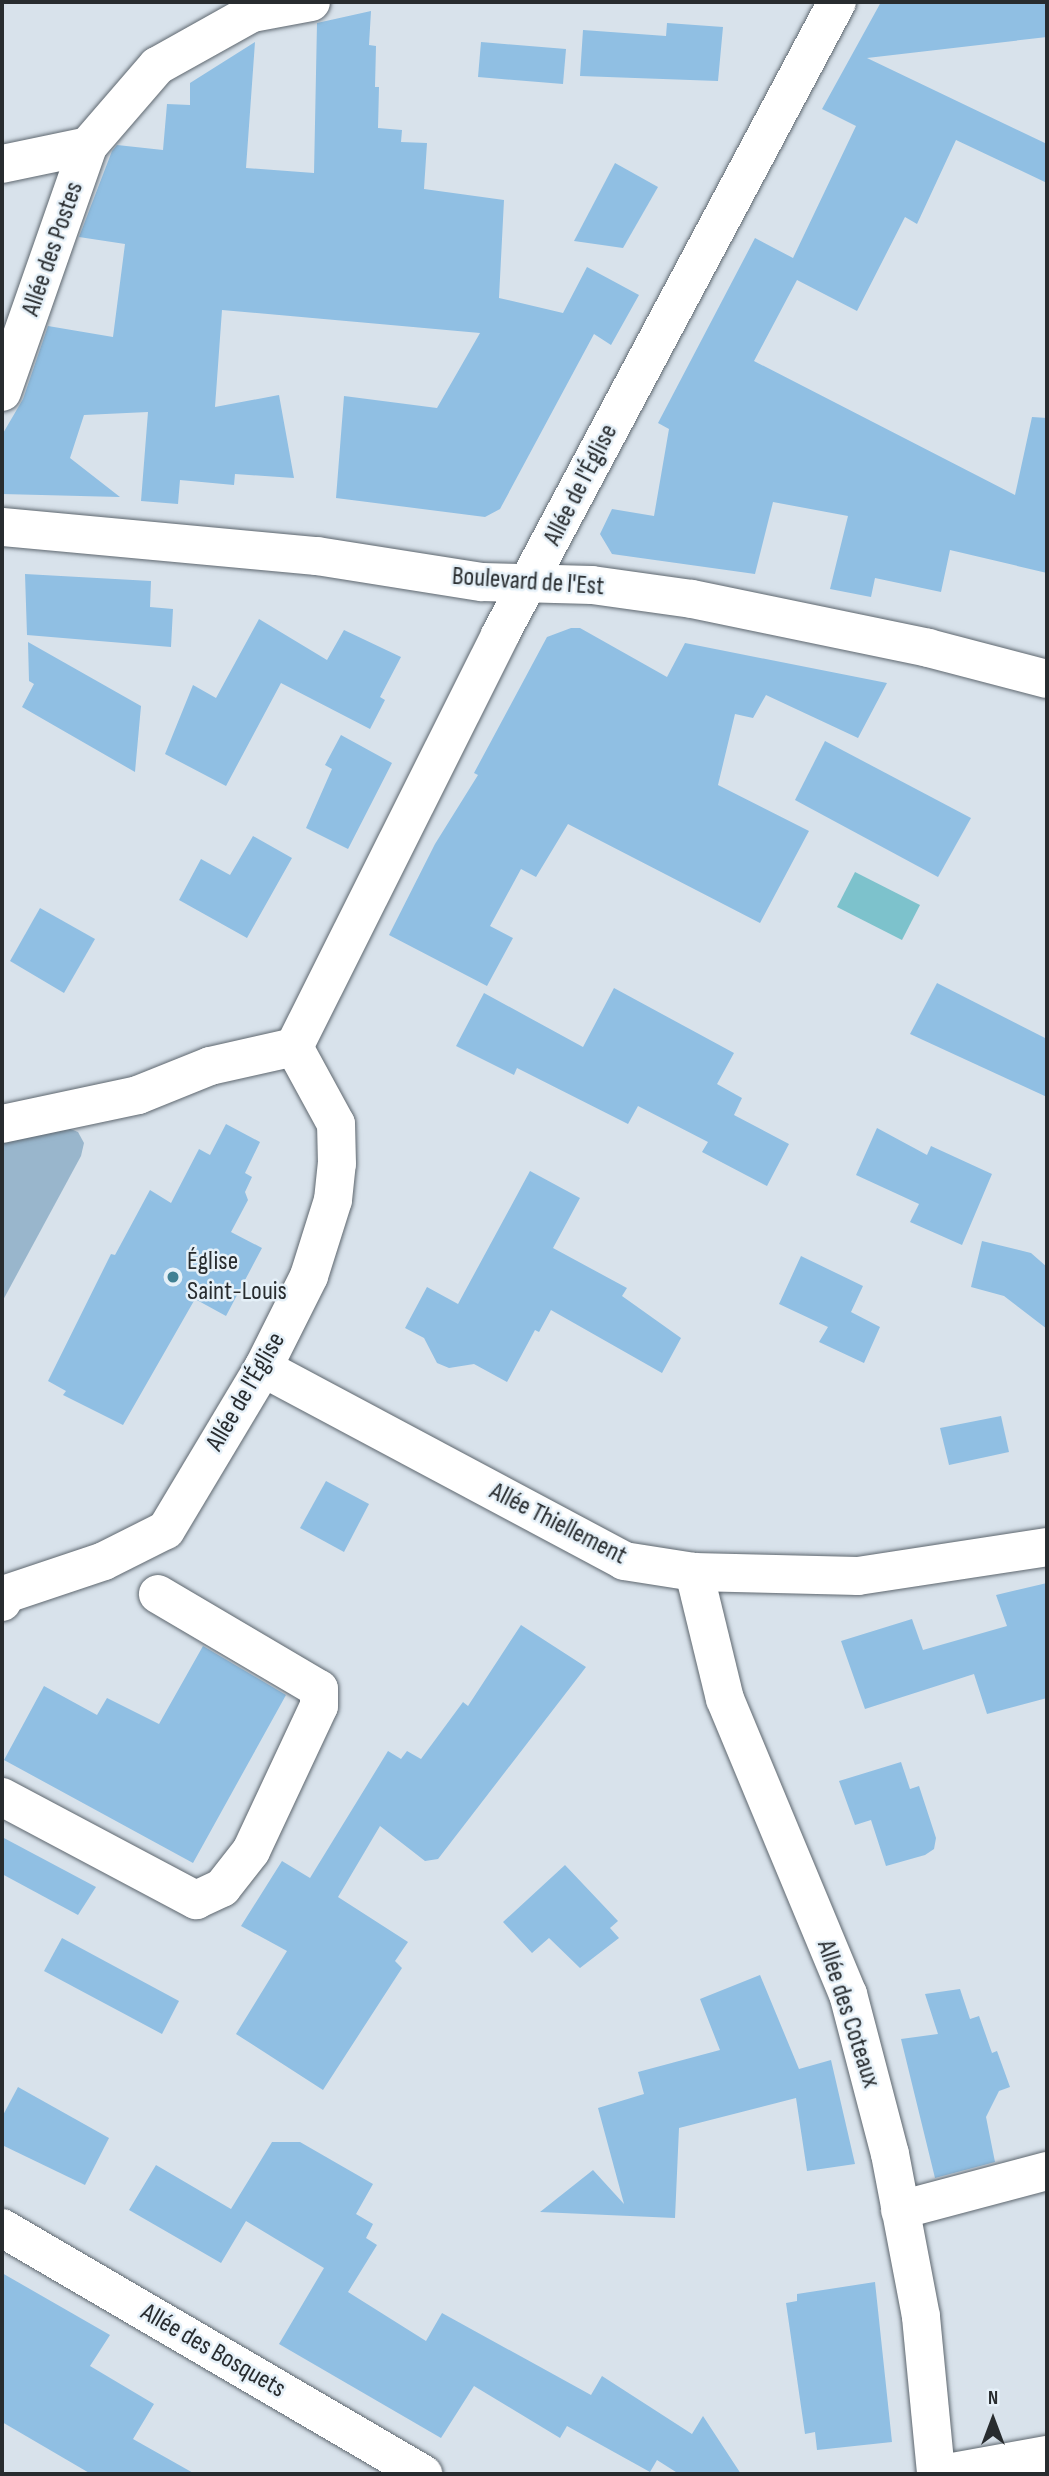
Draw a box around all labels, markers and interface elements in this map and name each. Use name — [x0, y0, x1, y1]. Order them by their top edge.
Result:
street label: Allée des Postes — [16, 178, 90, 320]
street label: Allée de l'Église — [537, 419, 625, 551]
street label: Boulevard de l'Est — [451, 561, 605, 603]
place label: Église Saint-Louis — [187, 1246, 287, 1308]
marker: Église Saint-Louis — [165, 1269, 181, 1285]
street label: Allée de l'Église — [200, 1327, 292, 1457]
street label: Allée Thiellement — [484, 1476, 632, 1572]
street label: Allée des Coteaux — [810, 1936, 886, 2092]
street label: Allée des Bosquets — [135, 2297, 291, 2405]
north arrow — [958, 2385, 1028, 2455]
text: N — [988, 2387, 998, 2410]

